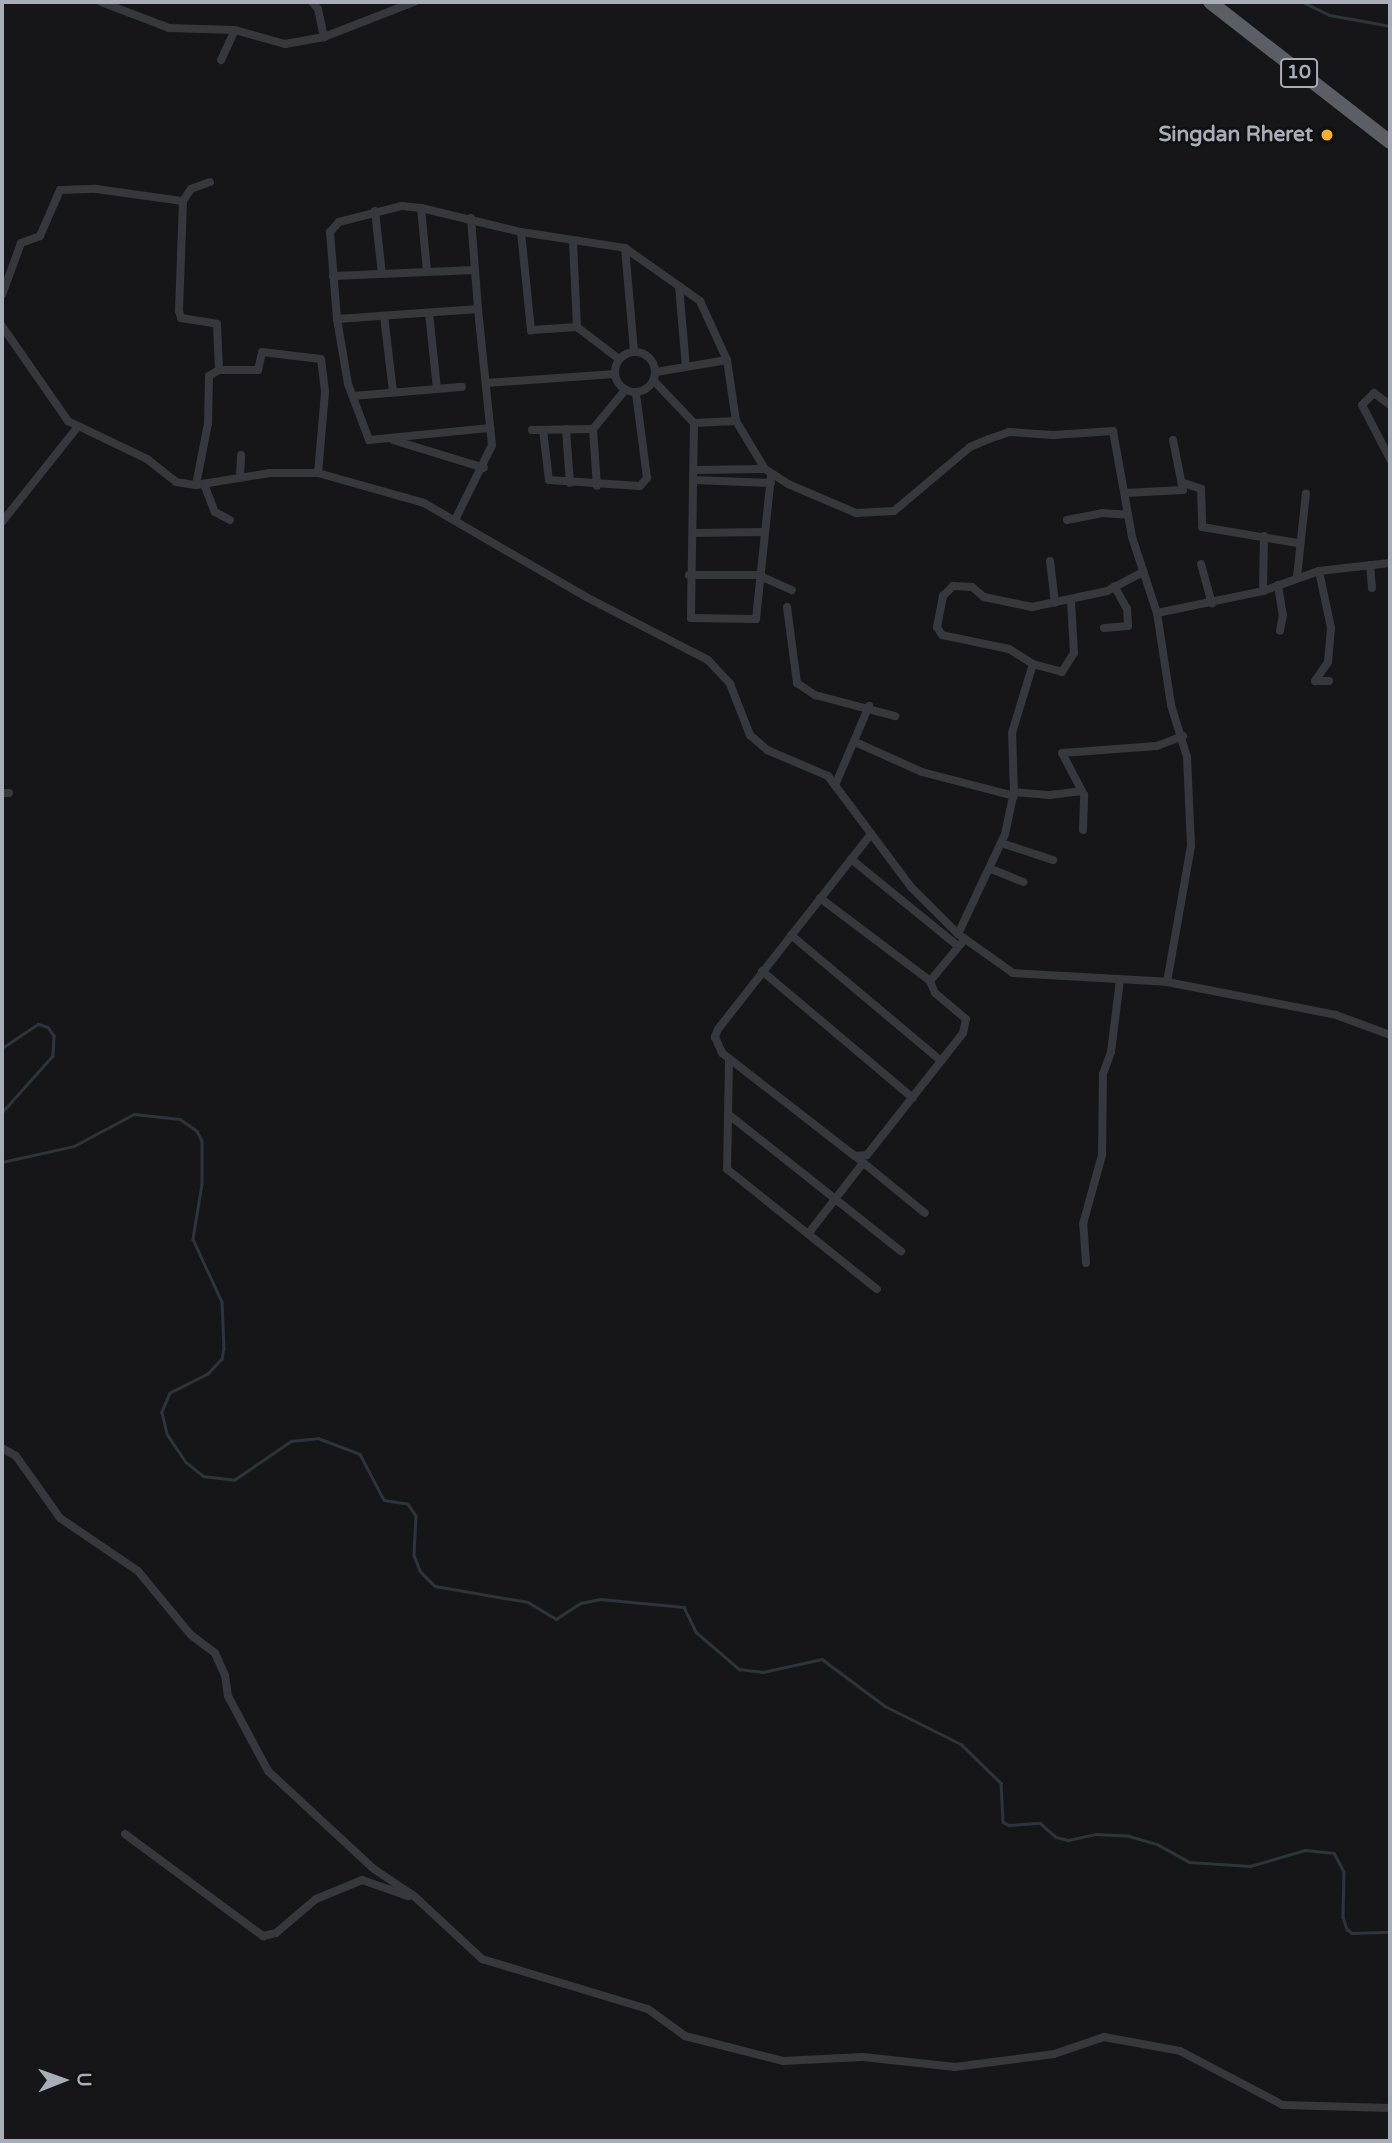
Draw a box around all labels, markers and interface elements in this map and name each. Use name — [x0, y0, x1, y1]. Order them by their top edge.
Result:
road number: 10 — [1280, 58, 1318, 88]
place label: Singdan Rheret — [1158, 122, 1313, 148]
marker: Singdan Rheret — [1319, 127, 1335, 143]
north arrow — [28, 2045, 98, 2115]
text: U — [73, 2072, 95, 2087]

